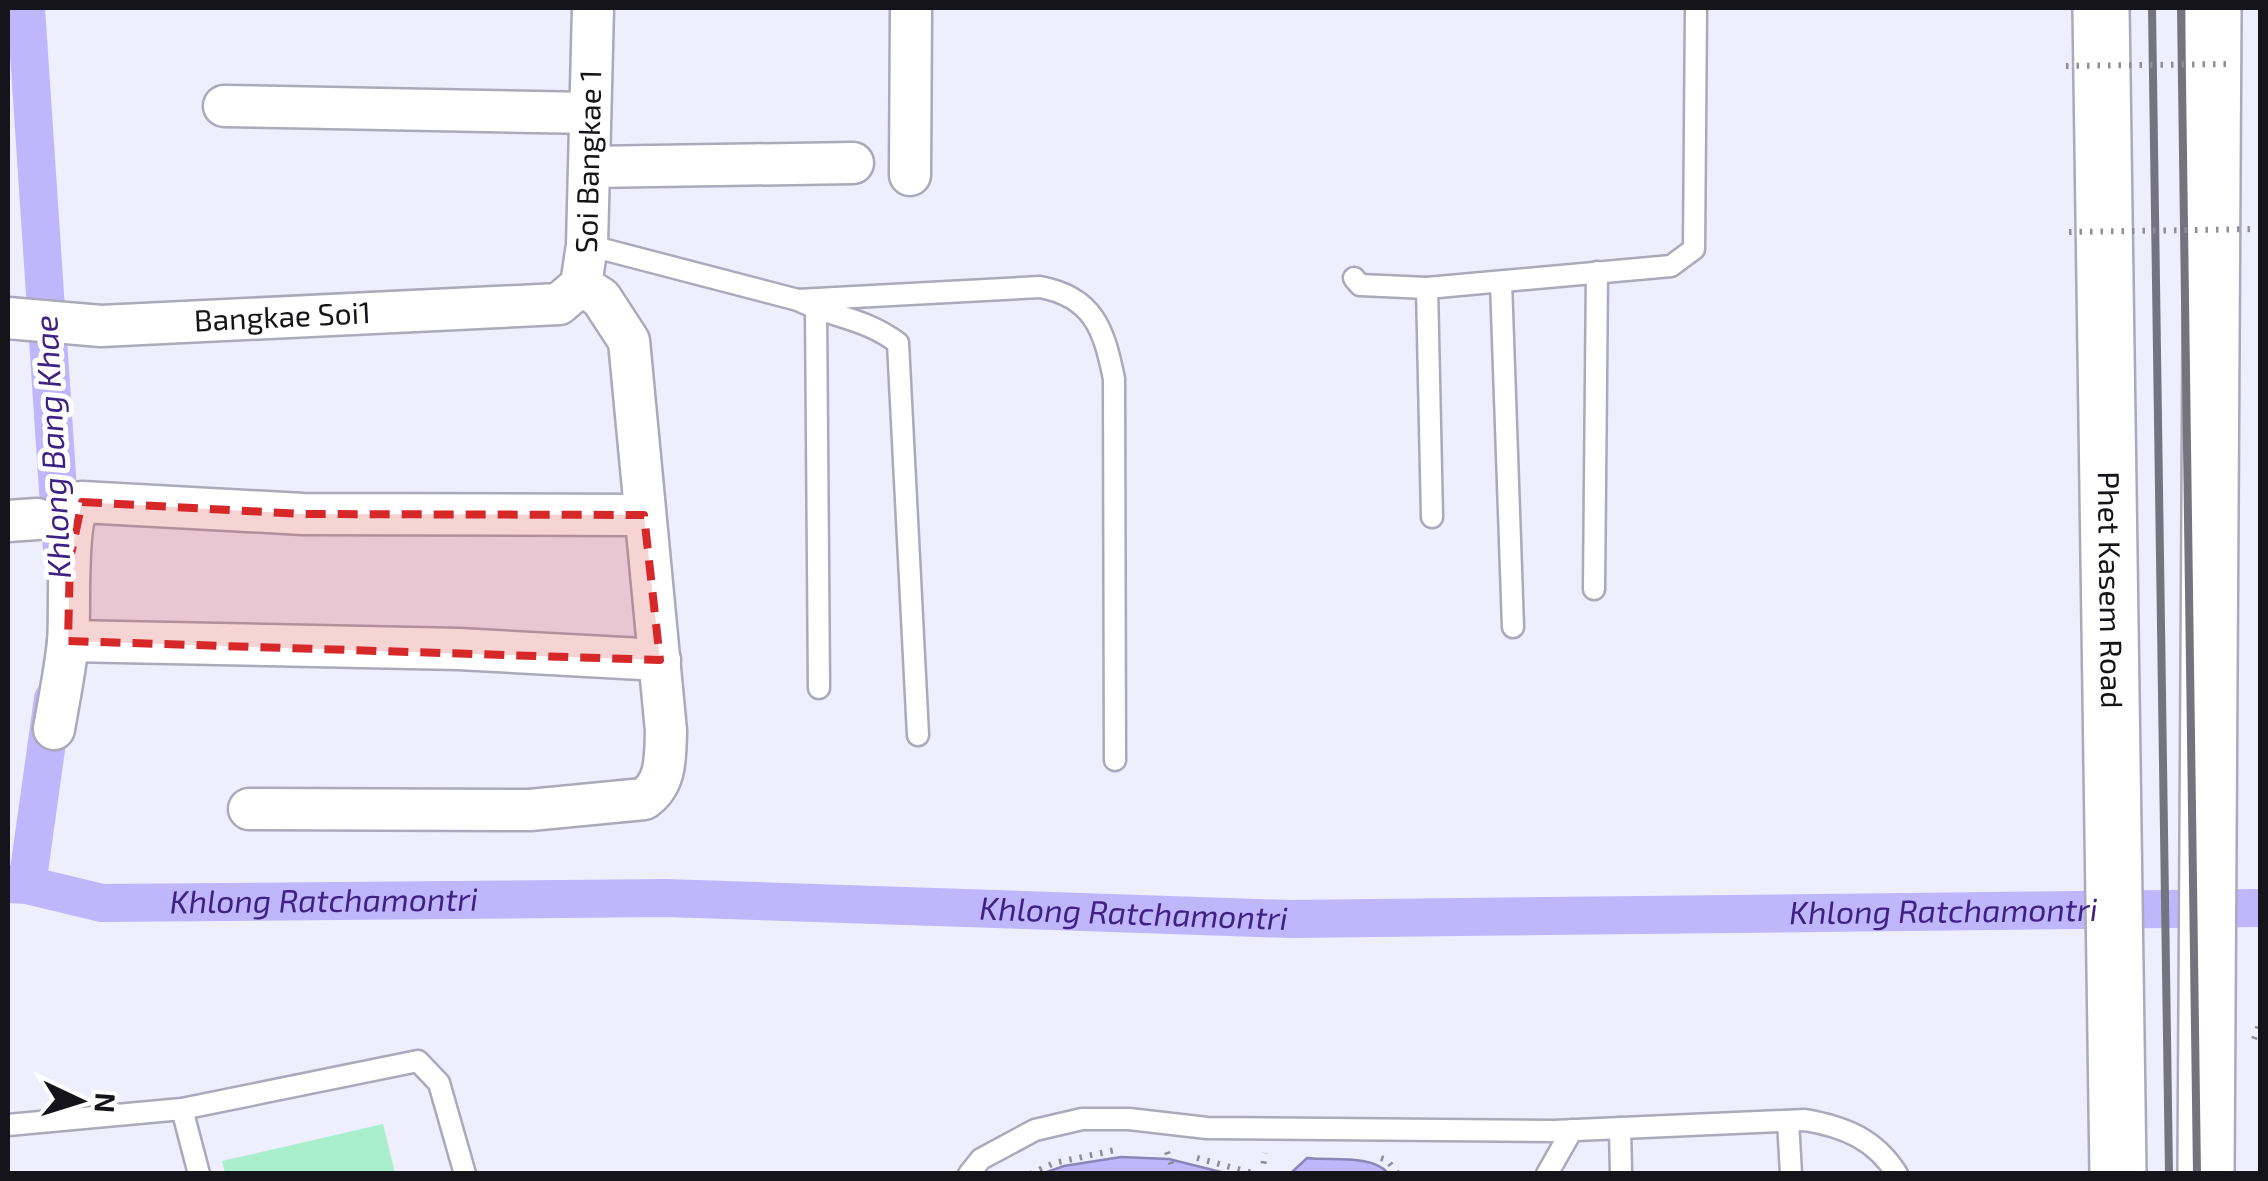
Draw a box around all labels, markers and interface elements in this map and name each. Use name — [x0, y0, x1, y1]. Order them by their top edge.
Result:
street label: Soi Bangkae 1 — [567, 69, 607, 254]
street label: Bangkae Soi1 — [193, 293, 372, 338]
water label: Khlong Bang Khae — [25, 314, 78, 580]
street label: Phet Kasem Road — [2092, 471, 2131, 709]
water label: Khlong Ratchamontri — [169, 879, 478, 920]
water label: Khlong Ratchamontri — [979, 888, 1289, 936]
water label: Khlong Ratchamontri — [1789, 889, 2098, 930]
north arrow — [30, 1051, 130, 1151]
text: N — [88, 1092, 124, 1114]

